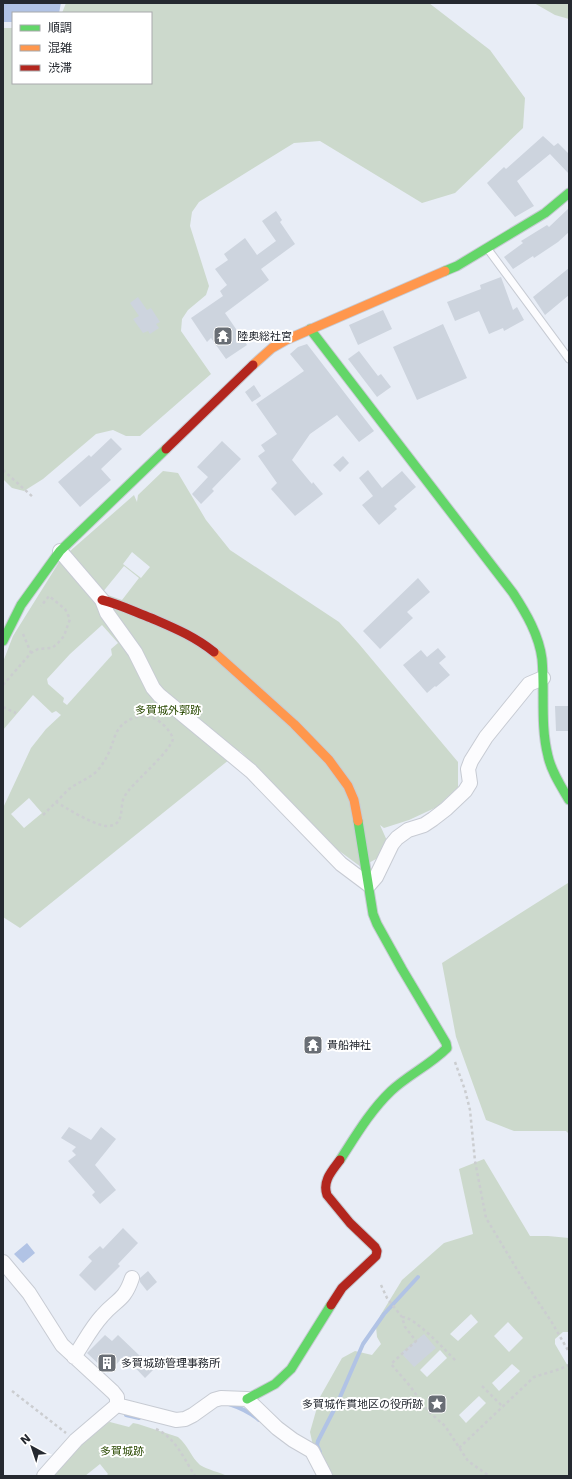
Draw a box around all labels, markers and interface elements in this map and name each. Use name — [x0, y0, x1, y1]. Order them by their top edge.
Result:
legend — [12, 12, 152, 84]
text: 順調 — [48, 21, 72, 35]
text: 混雑 — [48, 41, 72, 55]
text: 渋滞 — [48, 61, 72, 75]
temple icon: 陸奥総社宮 — [212, 325, 234, 347]
place label: 陸奥総社宮 — [237, 330, 292, 343]
park label: 多賀城外郭跡 — [135, 704, 201, 717]
temple icon: 貴船神社 — [302, 1034, 324, 1056]
place label: 貴船神社 — [327, 1039, 371, 1052]
building icon: 多賀城跡管理事務所 — [96, 1352, 118, 1374]
place label: 多賀城跡管理事務所 — [121, 1357, 221, 1370]
place icon: 多賀城作貫地区の役所跡 — [426, 1393, 448, 1415]
place label: 多賀城作貫地区の役所跡 — [302, 1398, 423, 1411]
north arrow — [12, 1427, 52, 1467]
text: N — [18, 1432, 34, 1448]
park label: 多賀城跡 — [100, 1445, 144, 1458]

